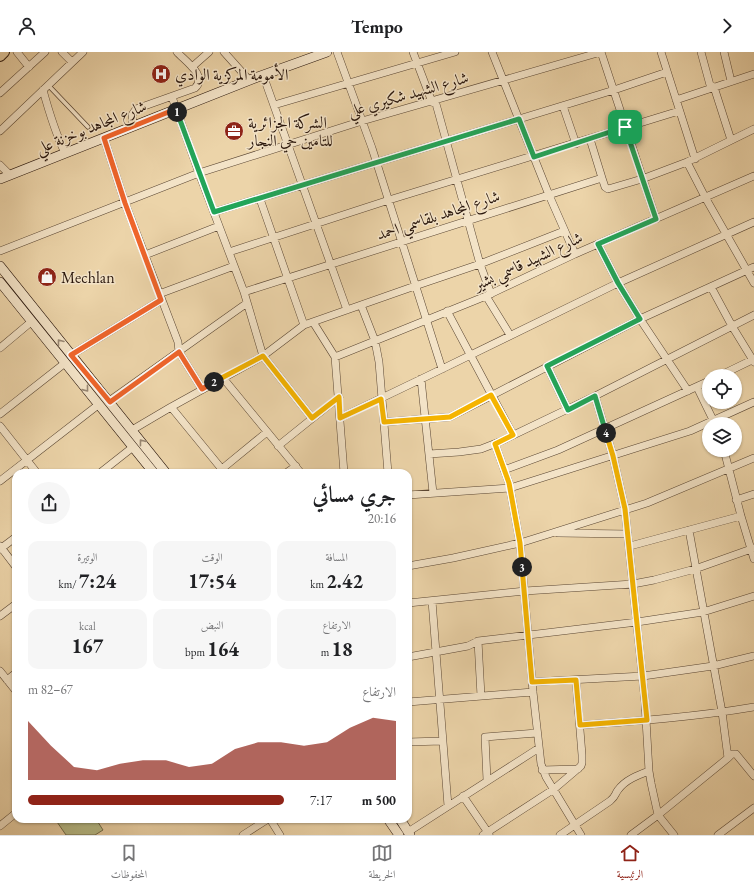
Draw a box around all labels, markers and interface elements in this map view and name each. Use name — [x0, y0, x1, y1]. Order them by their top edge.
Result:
icon: person — [16, 15, 38, 37]
text: Tempo — [351, 15, 403, 38]
icon: forward — [716, 15, 738, 37]
hospital icon: الأمومة المركزية الوادي — [150, 63, 172, 85]
place label: الأمومة المركزية الوادي — [175, 63, 288, 87]
street label: شارع الشهيد شكيري علي — [345, 67, 472, 126]
street label: شارع المجاهد بوخزنة علي — [32, 95, 152, 163]
pin: 1 — [167, 102, 187, 122]
text: 1 — [174, 105, 180, 119]
pin — [608, 110, 642, 144]
place label: الشركة الجزائرية للتامين حي النجار — [246, 112, 333, 153]
icon: arrive — [614, 116, 636, 138]
office icon: الشركة الجزائرية للتامين حي النجار — [223, 120, 245, 142]
street label: شارع المجاهد بلقاسمي احمد — [374, 185, 504, 250]
street label: شارع الشهيد قاسمي بشير — [468, 227, 588, 301]
shop icon: Mechlan — [36, 266, 58, 288]
place label: Mechlan — [61, 267, 115, 288]
one-way arrow — [58, 339, 65, 346]
map controls — [702, 369, 742, 457]
button: locate — [702, 369, 742, 409]
pin: 2 — [204, 372, 224, 392]
text: 2 — [211, 375, 217, 389]
one-way arrow — [81, 385, 88, 392]
button: layers — [702, 417, 742, 457]
pin: 4 — [596, 423, 616, 443]
text: 4 — [603, 426, 609, 440]
one-way arrow — [140, 440, 147, 447]
text: جري مسائي — [312, 480, 396, 509]
button: share — [28, 482, 70, 524]
text: 20:16 — [368, 510, 396, 527]
text: الوتيرة — [77, 550, 97, 564]
text: الوقت — [201, 550, 223, 564]
text: المسافة — [325, 550, 348, 564]
pin: 3 — [512, 557, 532, 577]
text: 3 — [519, 560, 525, 574]
text: 7:24 — [79, 568, 116, 594]
text: 17:54 — [188, 568, 236, 594]
text: 2.42 — [326, 568, 363, 594]
text: /km — [58, 577, 79, 591]
text: km — [310, 577, 326, 591]
text: النبض — [201, 618, 223, 632]
text: الارتفاع — [322, 618, 351, 632]
text: kcal — [79, 619, 96, 633]
text: 167 — [71, 633, 103, 659]
text: 164 — [207, 636, 239, 662]
text: 18 — [331, 636, 353, 662]
text: bpm — [185, 645, 207, 659]
text: m — [321, 645, 331, 659]
text: 67–82 m — [28, 681, 73, 698]
text: الارتفاع — [362, 683, 396, 700]
text: 7:17 — [310, 792, 332, 809]
text: 500 m — [362, 792, 396, 809]
tab: المحفوظات — [111, 842, 147, 885]
tab: الخريطة — [369, 842, 395, 885]
tab: الرئيسية — [617, 842, 643, 885]

